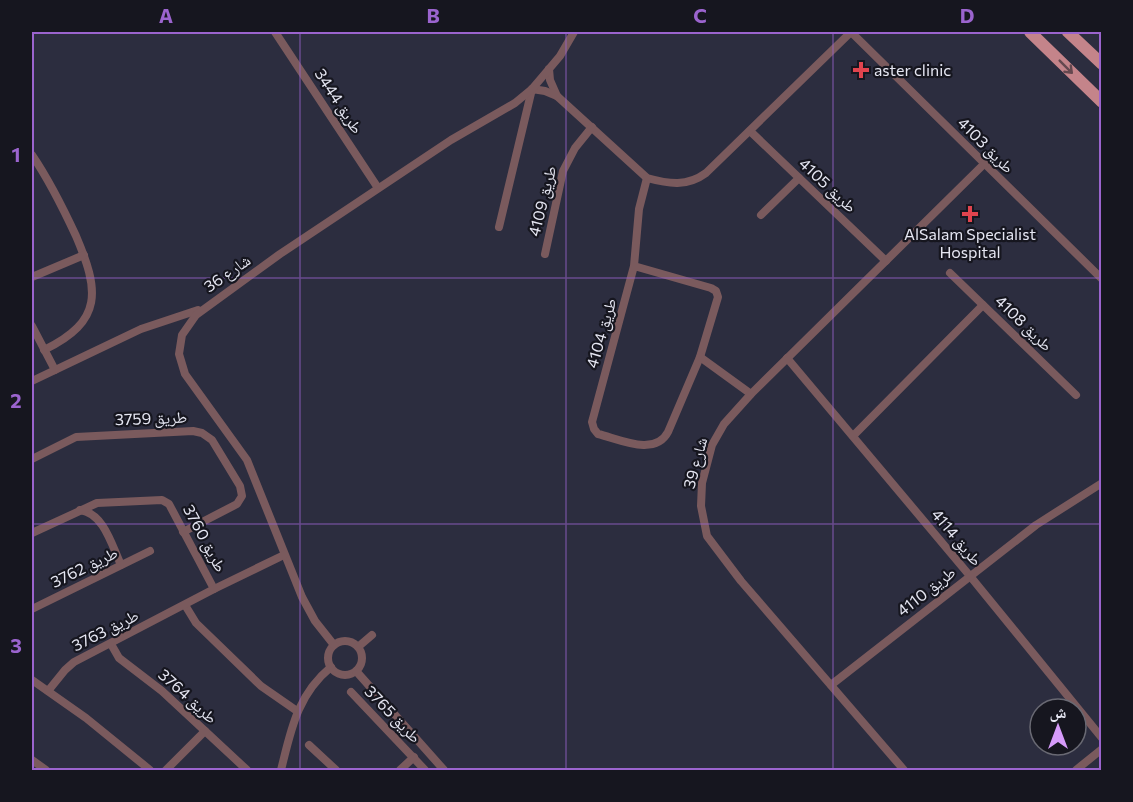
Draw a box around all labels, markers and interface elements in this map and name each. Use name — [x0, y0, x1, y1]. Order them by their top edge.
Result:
text: A — [159, 3, 173, 27]
text: B — [426, 3, 440, 27]
text: C — [693, 3, 707, 27]
text: D — [960, 3, 974, 27]
place label: aster clinic — [874, 60, 951, 79]
one-way arrow — [1058, 60, 1073, 74]
marker: aster clinic — [852, 61, 870, 79]
street label: طريق 3444 — [310, 65, 367, 138]
street label: طريق 4103 — [953, 113, 1018, 178]
text: 1 — [11, 142, 21, 166]
street label: طريق 4105 — [794, 153, 861, 217]
street label: طريق 4109 — [524, 164, 561, 239]
marker: AlSalam Specialist Hospital — [961, 205, 979, 223]
place label: AlSalam Specialist Hospital — [904, 224, 1036, 261]
street label: شارع 36 — [200, 250, 255, 297]
street label: طريق 4108 — [990, 291, 1057, 356]
street label: طريق 4104 — [581, 296, 621, 371]
text: 2 — [10, 388, 22, 412]
street label: طريق 3759 — [115, 407, 187, 430]
street label: شارع 39 — [679, 435, 712, 491]
street label: طريق 3760 — [178, 501, 231, 576]
street label: طريق 4114 — [927, 504, 987, 570]
street label: طريق 3762 — [47, 542, 121, 593]
street label: طريق 4110 — [893, 562, 960, 621]
street label: طريق 3763 — [68, 605, 142, 656]
text: 3 — [10, 633, 22, 657]
street label: طريق 3764 — [154, 664, 222, 728]
street label: طريق 3765 — [360, 681, 425, 748]
north arrow — [1028, 697, 1088, 757]
text: ش — [1050, 702, 1067, 722]

